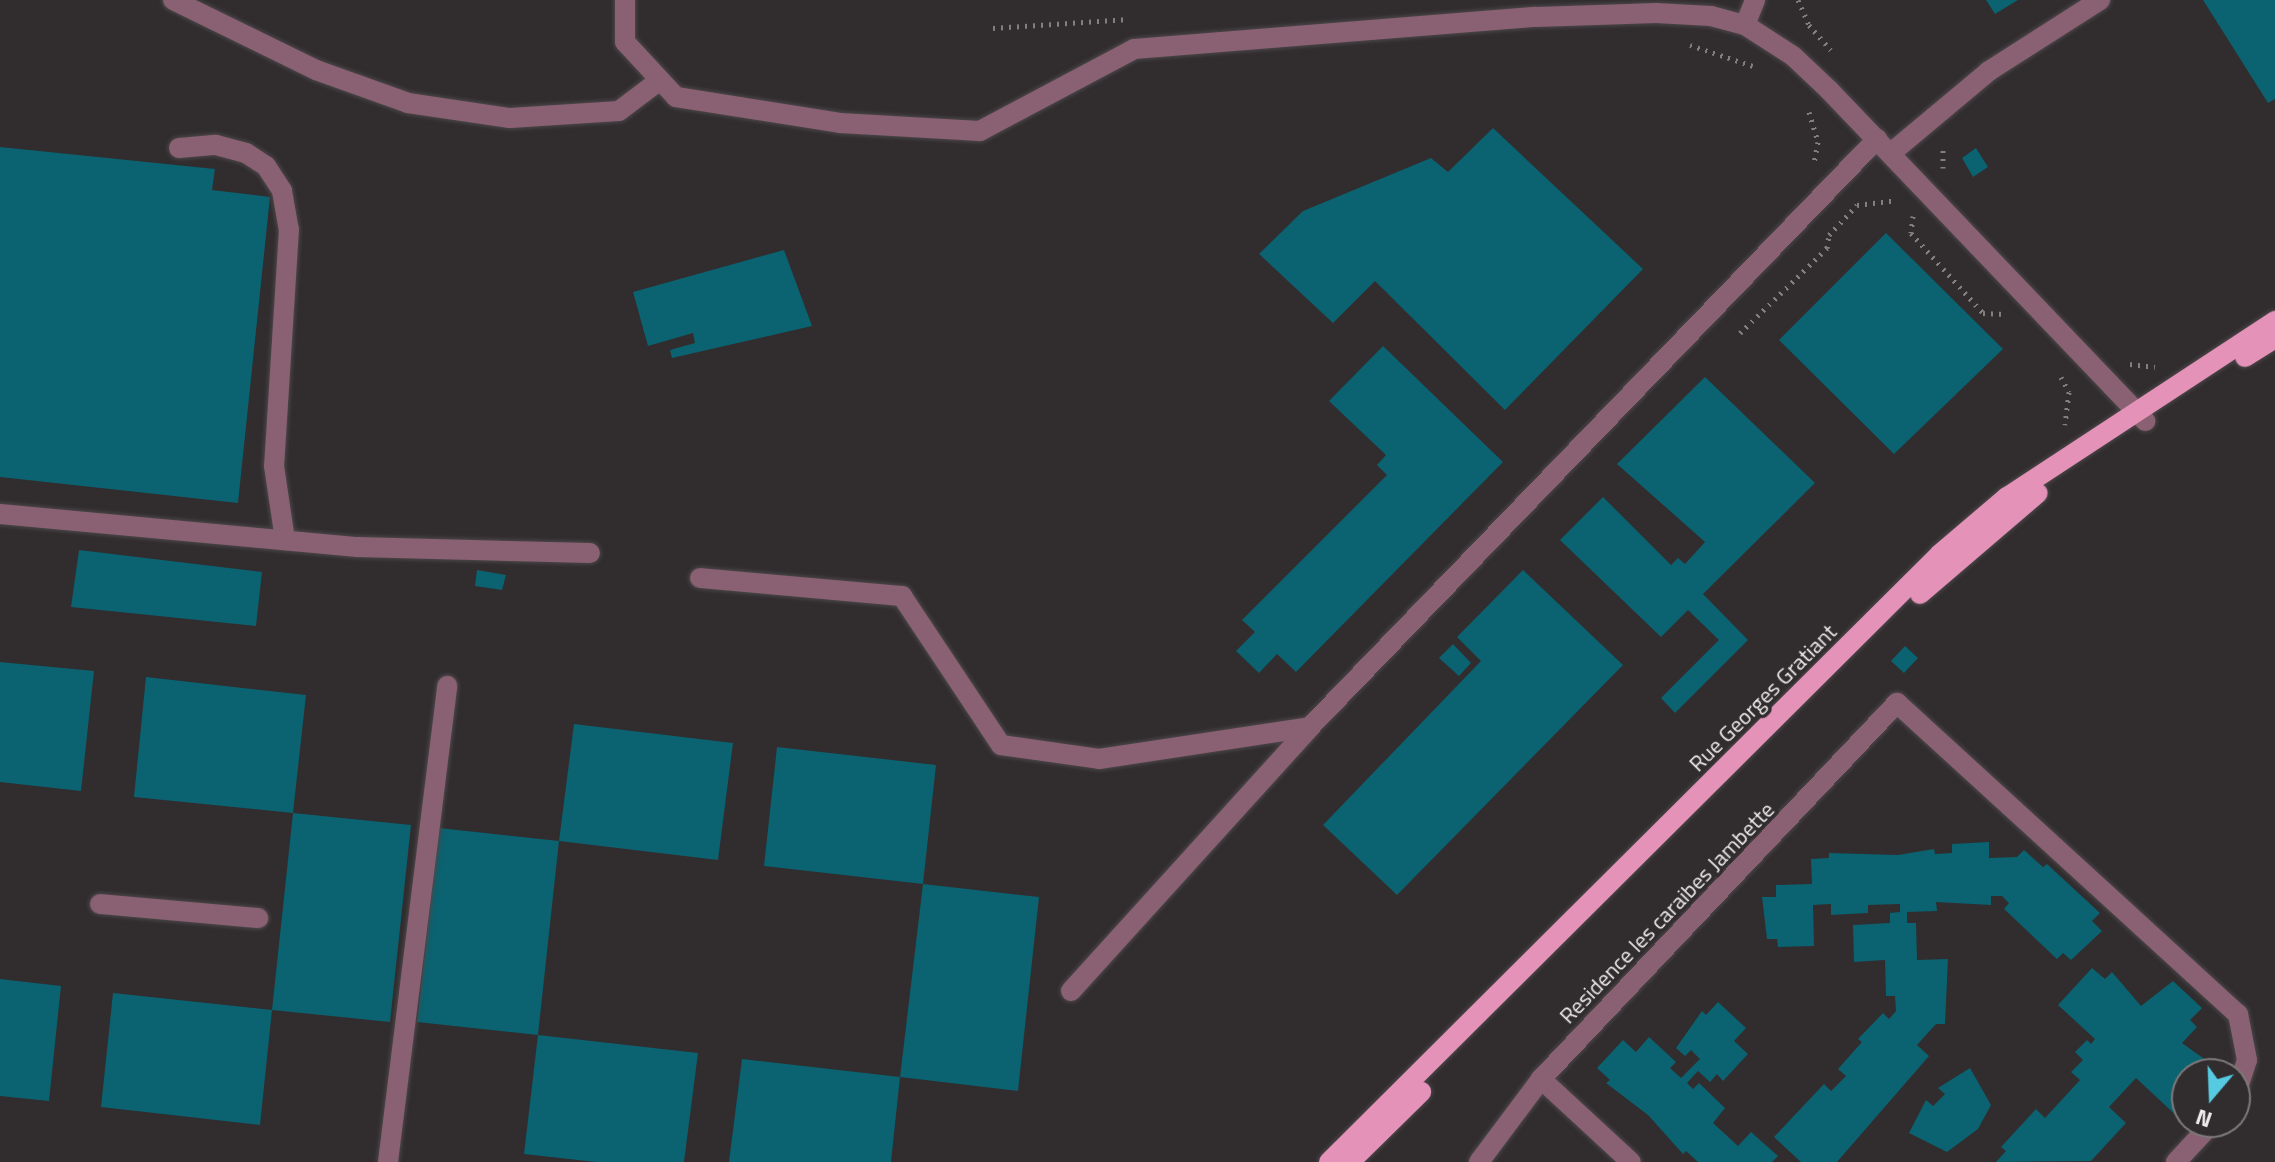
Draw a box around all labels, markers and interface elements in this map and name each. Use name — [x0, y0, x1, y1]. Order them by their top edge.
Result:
street label: Rue Georges Gratiant — [1684, 619, 1842, 777]
street label: Residence les caraibes Jambette — [1554, 797, 1780, 1029]
north arrow — [2171, 1058, 2251, 1138]
text: N — [2191, 1100, 2217, 1137]

